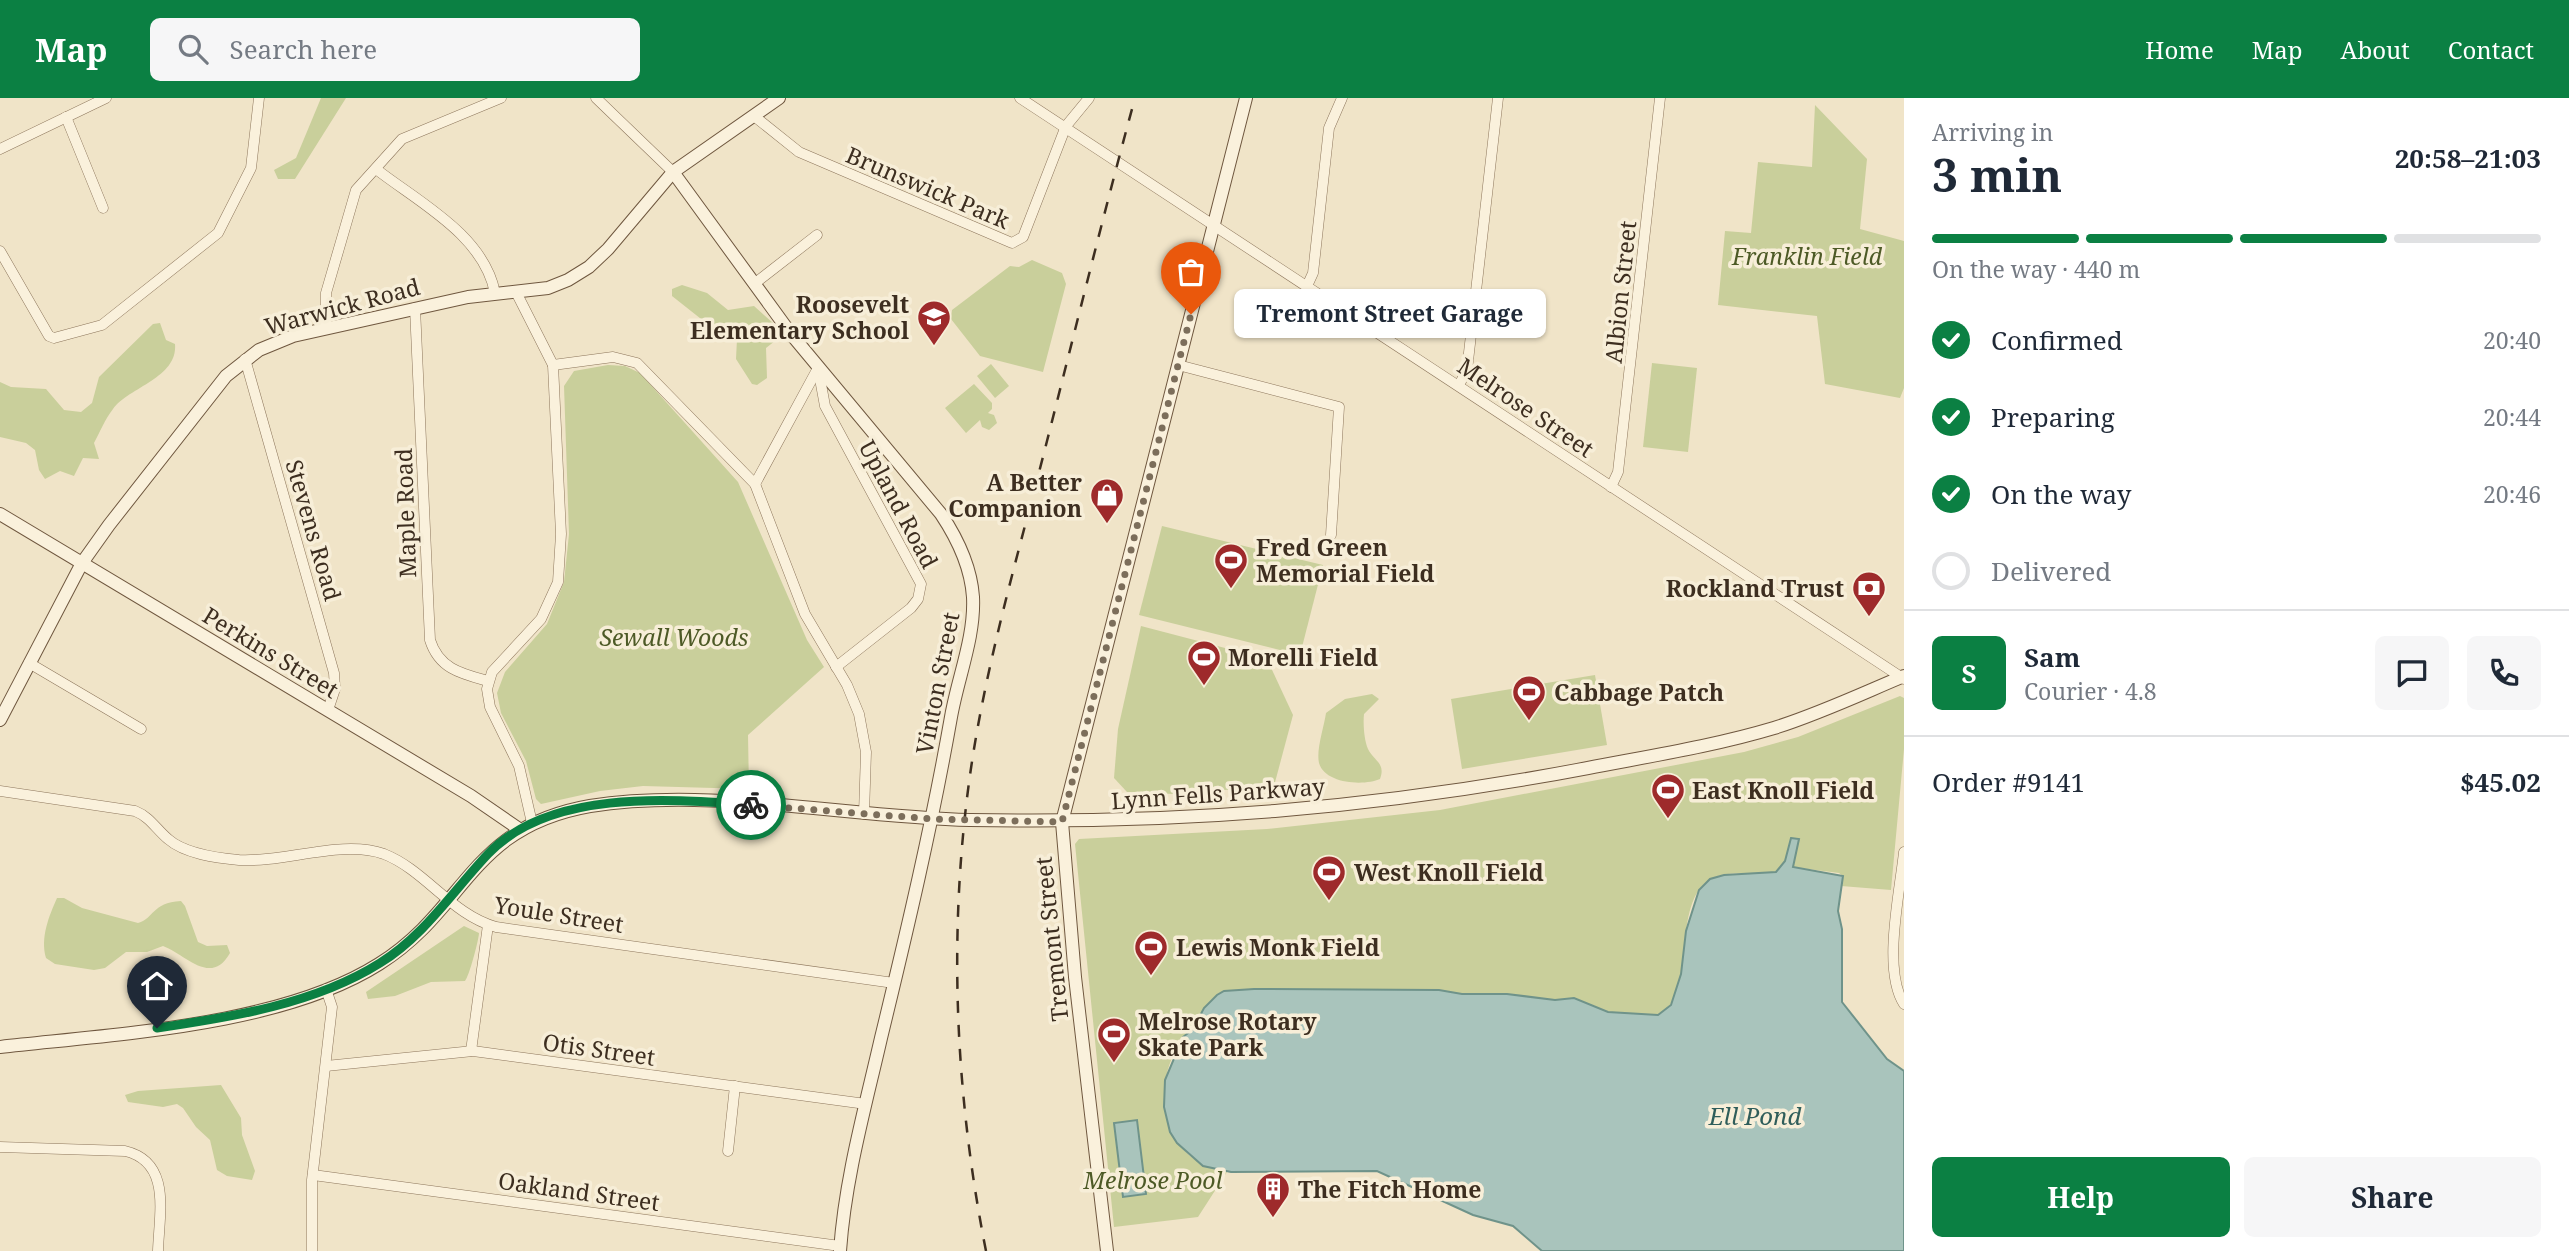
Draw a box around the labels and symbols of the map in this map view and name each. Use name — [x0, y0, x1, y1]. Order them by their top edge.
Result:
street label: Brunswick Park — [841, 138, 1015, 236]
street label: Albion Street — [1597, 219, 1643, 365]
park label: Franklin Field — [1731, 240, 1883, 272]
pin — [1161, 242, 1221, 314]
street label: Warwick Road — [261, 270, 423, 342]
place label: Roosevelt Elementary School — [690, 288, 909, 346]
callout: Tremont Street Garage — [1233, 290, 1544, 339]
school or university icon: Roosevelt Elementary School — [915, 298, 953, 347]
street label: Melrose Street — [1452, 350, 1600, 464]
street label: Upland Road — [852, 434, 946, 574]
street label: Maple Road — [387, 448, 423, 578]
street label: Stevens Road — [279, 456, 349, 604]
place label: A Better Companion — [948, 466, 1082, 524]
shop icon: A Better Companion — [1088, 476, 1126, 525]
place label: Fred Green Memorial Field — [1256, 531, 1434, 589]
sports icon: Fred Green Memorial Field — [1212, 541, 1250, 590]
bank icon: Rockland Trust — [1850, 569, 1888, 618]
place label: Rockland Trust — [1666, 572, 1844, 604]
street label: Perkins Street — [197, 599, 345, 705]
street label: Vinton Street — [908, 609, 966, 757]
park label: Sewall Woods — [599, 621, 749, 653]
sports icon: Morelli Field — [1185, 638, 1223, 687]
place label: Morelli Field — [1228, 641, 1378, 673]
sports icon: Cabbage Patch — [1510, 673, 1548, 722]
place label: Cabbage Patch — [1554, 676, 1724, 708]
courier — [716, 770, 786, 840]
street label: Lynn Fells Parkway — [1110, 770, 1326, 816]
sports icon: East Knoll Field — [1649, 771, 1687, 820]
place label: East Knoll Field — [1692, 774, 1874, 806]
sports icon: West Knoll Field — [1310, 853, 1348, 902]
street label: Tremont Street — [1026, 855, 1076, 1023]
place label: West Knoll Field — [1354, 856, 1544, 888]
street label: Youle Street — [491, 888, 626, 940]
sports icon: Lewis Monk Field — [1132, 928, 1170, 977]
place label: Lewis Monk Field — [1176, 931, 1380, 963]
pin — [127, 956, 187, 1028]
place label: Melrose Rotary Skate Park — [1138, 1005, 1317, 1063]
sports icon: Melrose Rotary Skate Park — [1095, 1015, 1133, 1064]
street label: Otis Street — [541, 1025, 657, 1073]
water label: Ell Pond — [1708, 1099, 1801, 1132]
street label: Oakland Street — [496, 1164, 662, 1218]
park label: Melrose Pool — [1082, 1164, 1223, 1196]
building icon: The Fitch Home — [1254, 1170, 1292, 1219]
place label: The Fitch Home — [1298, 1173, 1481, 1205]

